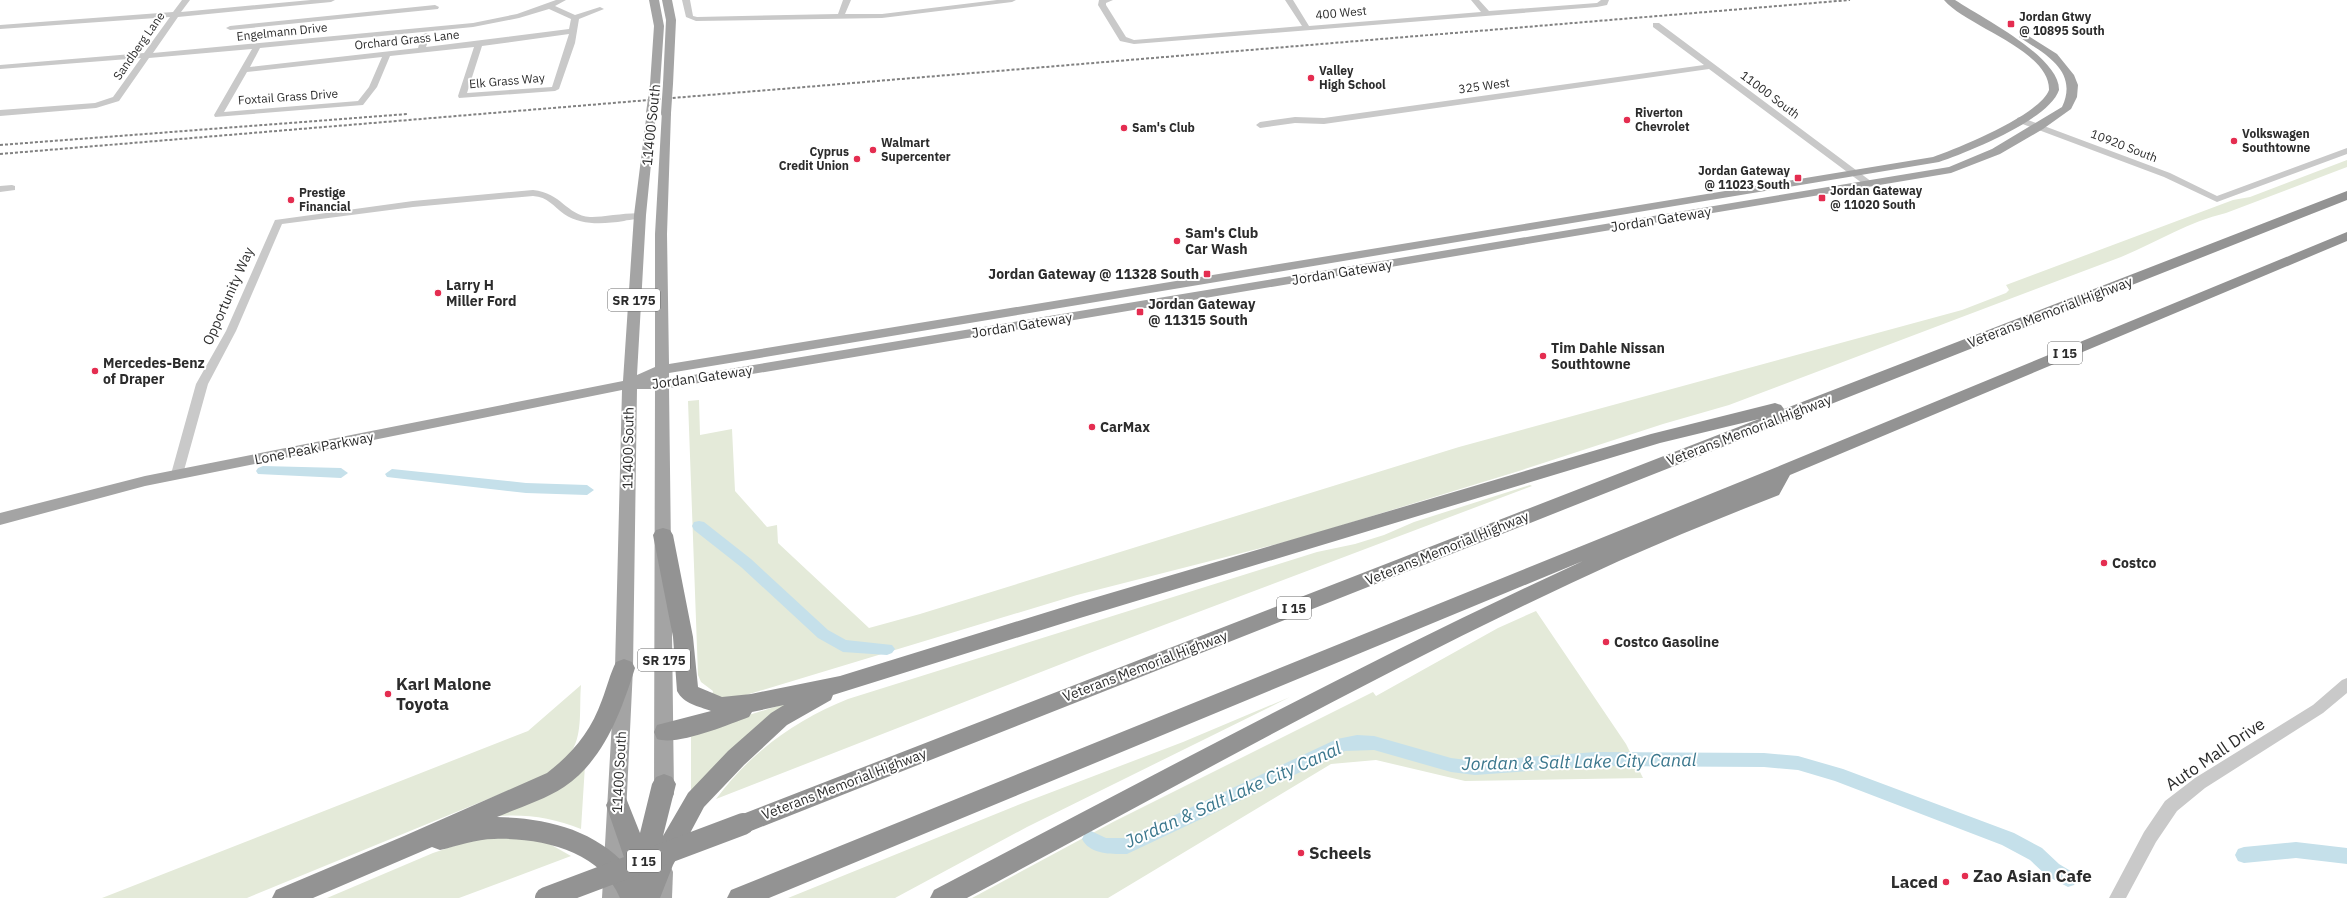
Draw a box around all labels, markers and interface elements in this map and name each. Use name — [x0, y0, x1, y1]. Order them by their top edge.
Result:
street label: 400 West — [1315, 3, 1367, 22]
street label: Sandberg Lane — [110, 8, 168, 83]
place label: Jordan Gtwy @ 10895 South — [2019, 9, 2105, 38]
street label: Engelmann Drive — [236, 19, 328, 44]
marker: Jordan Gtwy @ 10895 South — [2006, 19, 2016, 29]
street label: Orchard Grass Lane — [354, 26, 461, 52]
place label: Valley High School — [1319, 63, 1386, 92]
street label: 11000 South — [1738, 67, 1803, 122]
street label: Elk Grass Way — [469, 70, 545, 91]
marker: Valley High School — [1306, 73, 1316, 83]
street label: 325 West — [1457, 74, 1510, 97]
street label: 11400 South — [638, 83, 664, 167]
street label: Foxtail Grass Drive — [237, 85, 339, 107]
place label: Riverton Chevrolet — [1635, 105, 1690, 134]
marker: Riverton Chevrolet — [1622, 115, 1632, 125]
place label: Sam's Club — [1132, 120, 1195, 135]
marker: Sam's Club — [1119, 123, 1129, 133]
street label: 10920 South — [2089, 126, 2160, 165]
place label: Volkswagen Southtowne — [2242, 126, 2311, 155]
place label: Walmart Supercenter — [881, 135, 951, 164]
marker: Volkswagen Southtowne — [2229, 136, 2239, 146]
place label: Cyprus Credit Union — [779, 144, 849, 173]
marker: Walmart Supercenter — [868, 145, 878, 155]
marker: Cyprus Credit Union — [852, 154, 862, 164]
place label: Jordan Gateway @ 11023 South — [1698, 163, 1791, 192]
marker: Jordan Gateway @ 11023 South — [1793, 173, 1803, 183]
place label: Jordan Gateway @ 11020 South — [1830, 183, 1923, 212]
place label: Prestige Financial — [299, 185, 351, 214]
marker: Jordan Gateway @ 11020 South — [1817, 193, 1827, 203]
marker: Prestige Financial — [286, 195, 296, 205]
street label: Jordan Gateway — [1609, 202, 1713, 236]
place label: Sam's Club Car Wash — [1185, 224, 1258, 258]
marker: Sam's Club Car Wash — [1172, 236, 1182, 246]
street label: Opportunity Way — [198, 244, 258, 348]
street label: Jordan Gateway — [1290, 255, 1394, 289]
place label: Jordan Gateway @ 11328 South — [988, 265, 1199, 283]
marker: Jordan Gateway @ 11328 South — [1202, 269, 1212, 279]
street label: Veterans Memorial Highway — [1965, 272, 2135, 352]
place label: Larry H Miller Ford — [446, 276, 516, 310]
marker: Larry H Miller Ford — [433, 288, 443, 298]
road number: SR 175 — [608, 289, 660, 311]
place label: Jordan Gateway @ 11315 South — [1148, 295, 1256, 329]
marker: Jordan Gateway @ 11315 South — [1135, 307, 1145, 317]
street label: Jordan Gateway — [970, 308, 1074, 342]
place label: Tim Dahle Nissan Southtowne — [1551, 339, 1665, 373]
road number: I 15 — [2048, 342, 2082, 364]
marker: Tim Dahle Nissan Southtowne — [1538, 351, 1548, 361]
place label: Mercedes-Benz of Draper — [103, 354, 205, 388]
street label: Jordan Gateway — [650, 361, 754, 393]
marker: Mercedes-Benz of Draper — [90, 366, 100, 376]
street label: Veterans Memorial Highway — [1664, 390, 1834, 470]
street label: 11400 South — [618, 407, 638, 489]
place label: CarMax — [1100, 418, 1150, 436]
marker: CarMax — [1087, 422, 1097, 432]
street label: Lone Peak Parkway — [253, 428, 375, 468]
street label: Veterans Memorial Highway — [1362, 507, 1532, 589]
place label: Costco — [2112, 554, 2156, 572]
marker: Costco — [2099, 558, 2109, 568]
road number: I 15 — [1277, 597, 1311, 619]
street label: Veterans Memorial Highway — [1060, 626, 1230, 706]
place label: Costco Gasoline — [1614, 633, 1719, 651]
marker: Costco Gasoline — [1601, 637, 1611, 647]
road number: SR 175 — [638, 649, 690, 671]
place label: Karl Malone Toyota — [396, 673, 491, 715]
marker: Karl Malone Toyota — [383, 689, 393, 699]
street label: Auto Mall Drive — [2161, 713, 2269, 795]
street label: 11400 South — [608, 731, 630, 813]
water label: Jordan & Salt Lake City Canal — [1121, 736, 1345, 853]
street label: Veterans Memorial Highway — [759, 744, 929, 824]
water label: Jordan & Salt Lake City Canal — [1461, 748, 1697, 775]
place label: Scheels — [1309, 842, 1372, 864]
marker: Scheels — [1296, 848, 1306, 858]
road number: I 15 — [627, 850, 661, 872]
place label: Zao Asian Cafe — [1973, 865, 2092, 887]
place label: Laced — [1891, 871, 1938, 893]
marker: Zao Asian Cafe — [1960, 871, 1970, 881]
marker: Laced — [1941, 877, 1951, 887]

